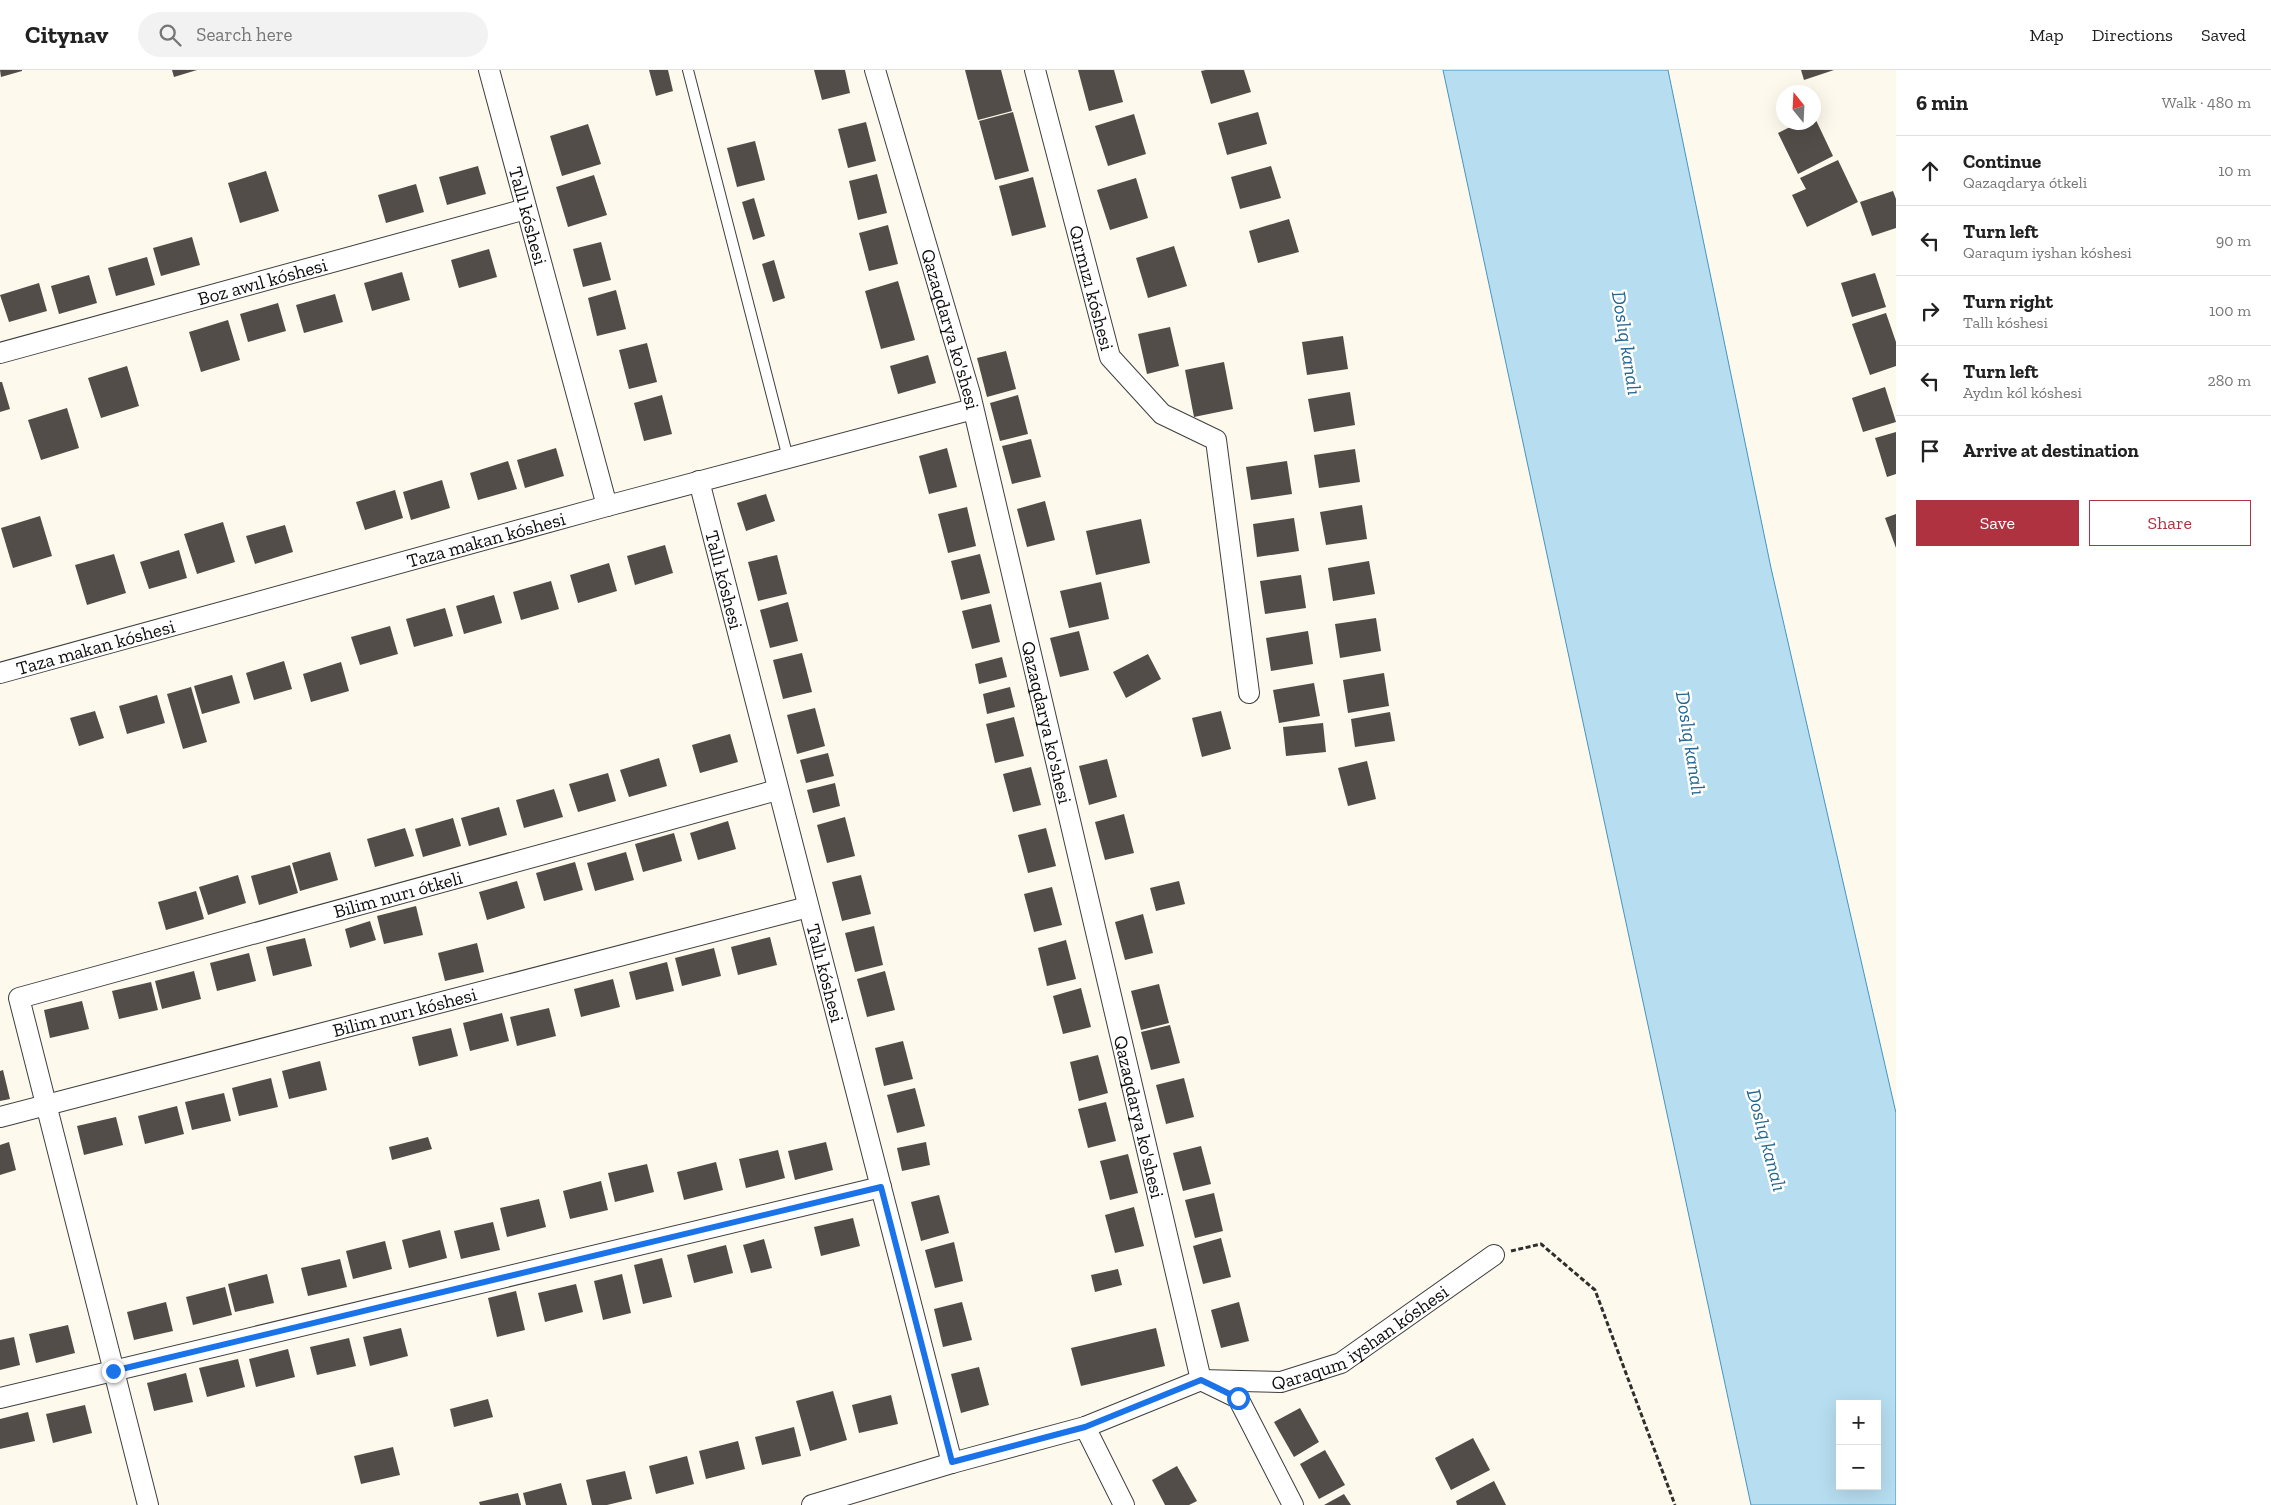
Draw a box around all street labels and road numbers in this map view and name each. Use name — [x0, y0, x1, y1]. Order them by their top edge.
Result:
street label: Tallı kóshesi — [504, 164, 553, 268]
street label: Qırmızı kóshesi — [1065, 223, 1119, 353]
street label: Qazaqdarya ko'shesi — [917, 246, 985, 412]
street label: Boz awıl kóshesi — [195, 252, 330, 310]
street label: Taza makan kóshesi — [404, 507, 568, 572]
street label: Tallı kóshesi — [701, 528, 748, 632]
street label: Taza makan kóshesi — [14, 614, 177, 680]
street label: Qazaqdarya ko'shesi — [1017, 639, 1077, 806]
street label: Bilim nurı ótkeli — [331, 865, 465, 923]
street label: Tallı kóshesi — [802, 921, 849, 1025]
street label: Bilim nurı kóshesi — [330, 982, 479, 1042]
street label: Qazaqdarya ko'shesi — [1109, 1033, 1170, 1200]
street label: Qaraqum iyshan kóshesi — [1271, 1280, 1452, 1394]

